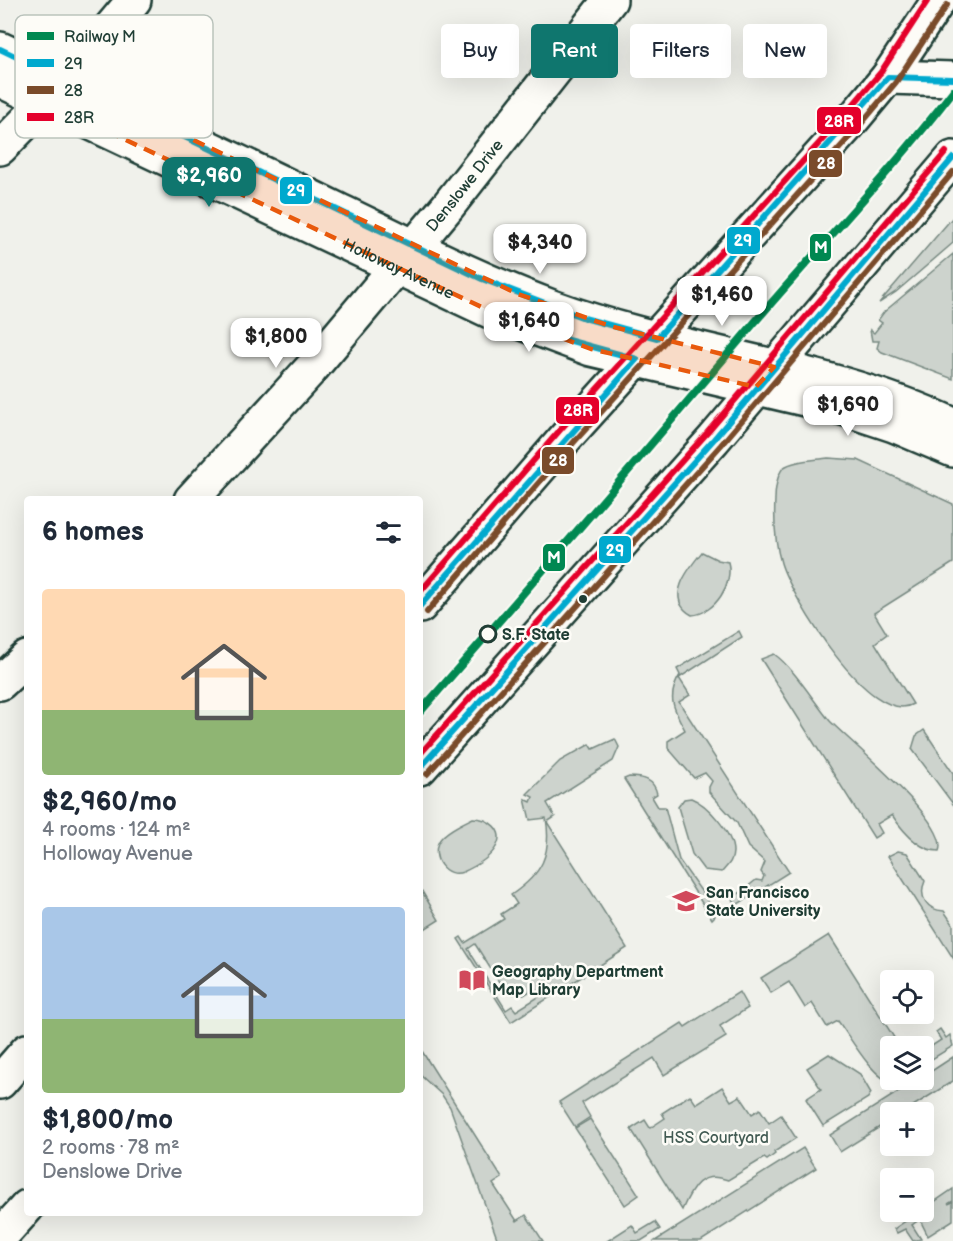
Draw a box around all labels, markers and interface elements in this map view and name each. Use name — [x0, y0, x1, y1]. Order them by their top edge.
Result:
legend — [15, 15, 213, 138]
chip: Buy — [441, 24, 519, 78]
chip: Rent — [531, 24, 618, 78]
chip: Filters — [630, 24, 731, 78]
chip: New — [743, 24, 827, 78]
text: Railway M — [64, 28, 136, 47]
text: 29 — [64, 55, 83, 74]
text: 28 — [64, 82, 83, 101]
line badge: 28R — [816, 106, 862, 135]
text: 28R — [64, 109, 94, 128]
text: 28R — [824, 113, 854, 132]
street label: Denslowe Drive — [423, 136, 508, 236]
line badge: 28 — [808, 149, 843, 178]
text: 28 — [816, 155, 836, 174]
pin: $2,960 — [160, 157, 258, 208]
text: $2,960 — [176, 164, 242, 188]
line badge: 29 — [279, 176, 313, 205]
text: 29 — [287, 182, 305, 201]
pin: $4,340 — [491, 224, 589, 275]
line badge: 29 — [726, 226, 761, 255]
text: $4,340 — [507, 231, 573, 255]
text: 29 — [734, 232, 752, 251]
line badge: M — [809, 233, 832, 262]
street label: Holloway Avenue — [340, 235, 457, 304]
text: M — [814, 239, 828, 258]
pin: $1,460 — [673, 276, 771, 327]
text: $1,460 — [691, 283, 753, 307]
pin: $1,640 — [480, 302, 578, 353]
text: $1,640 — [498, 309, 560, 333]
pin: $1,800 — [227, 318, 325, 369]
text: $1,800 — [245, 325, 307, 349]
pin: $1,690 — [799, 386, 897, 437]
text: $1,690 — [817, 393, 879, 417]
line badge: 28R — [555, 396, 600, 425]
text: 28R — [563, 402, 593, 421]
line badge: 28 — [541, 446, 575, 475]
text: 28 — [548, 452, 568, 471]
icon: filters — [372, 516, 405, 549]
text: 6 homes — [42, 517, 144, 548]
line badge: 29 — [598, 535, 632, 564]
text: 29 — [606, 542, 624, 561]
line badge: M — [542, 543, 566, 572]
text: M — [547, 549, 561, 568]
unlabelled marker — [577, 593, 589, 605]
marker: S.F. State — [479, 625, 497, 643]
place label: S.F. State — [502, 626, 570, 645]
icon: home — [170, 628, 278, 736]
text: $2,960/mo — [42, 787, 177, 818]
text: 4 rooms · 124 m² — [42, 818, 191, 842]
text: Holloway Avenue — [42, 842, 193, 866]
place label: San Francisco State University — [706, 884, 821, 921]
school or university icon: San Francisco State University — [671, 886, 701, 916]
icon: home — [170, 946, 278, 1054]
place label: Geography Department Map Library — [492, 963, 664, 1000]
library icon: Geography Department Map Library — [457, 965, 487, 995]
map controls — [880, 970, 934, 1222]
button: locate — [880, 970, 934, 1024]
button: layers — [880, 1036, 934, 1090]
button: + — [880, 1102, 934, 1156]
text: $1,800/mo — [42, 1105, 173, 1136]
park label: HSS Courtyard — [663, 1129, 769, 1148]
text: 2 rooms · 78 m² — [42, 1136, 180, 1160]
text: Denslowe Drive — [42, 1160, 182, 1184]
button: − — [880, 1168, 934, 1222]

